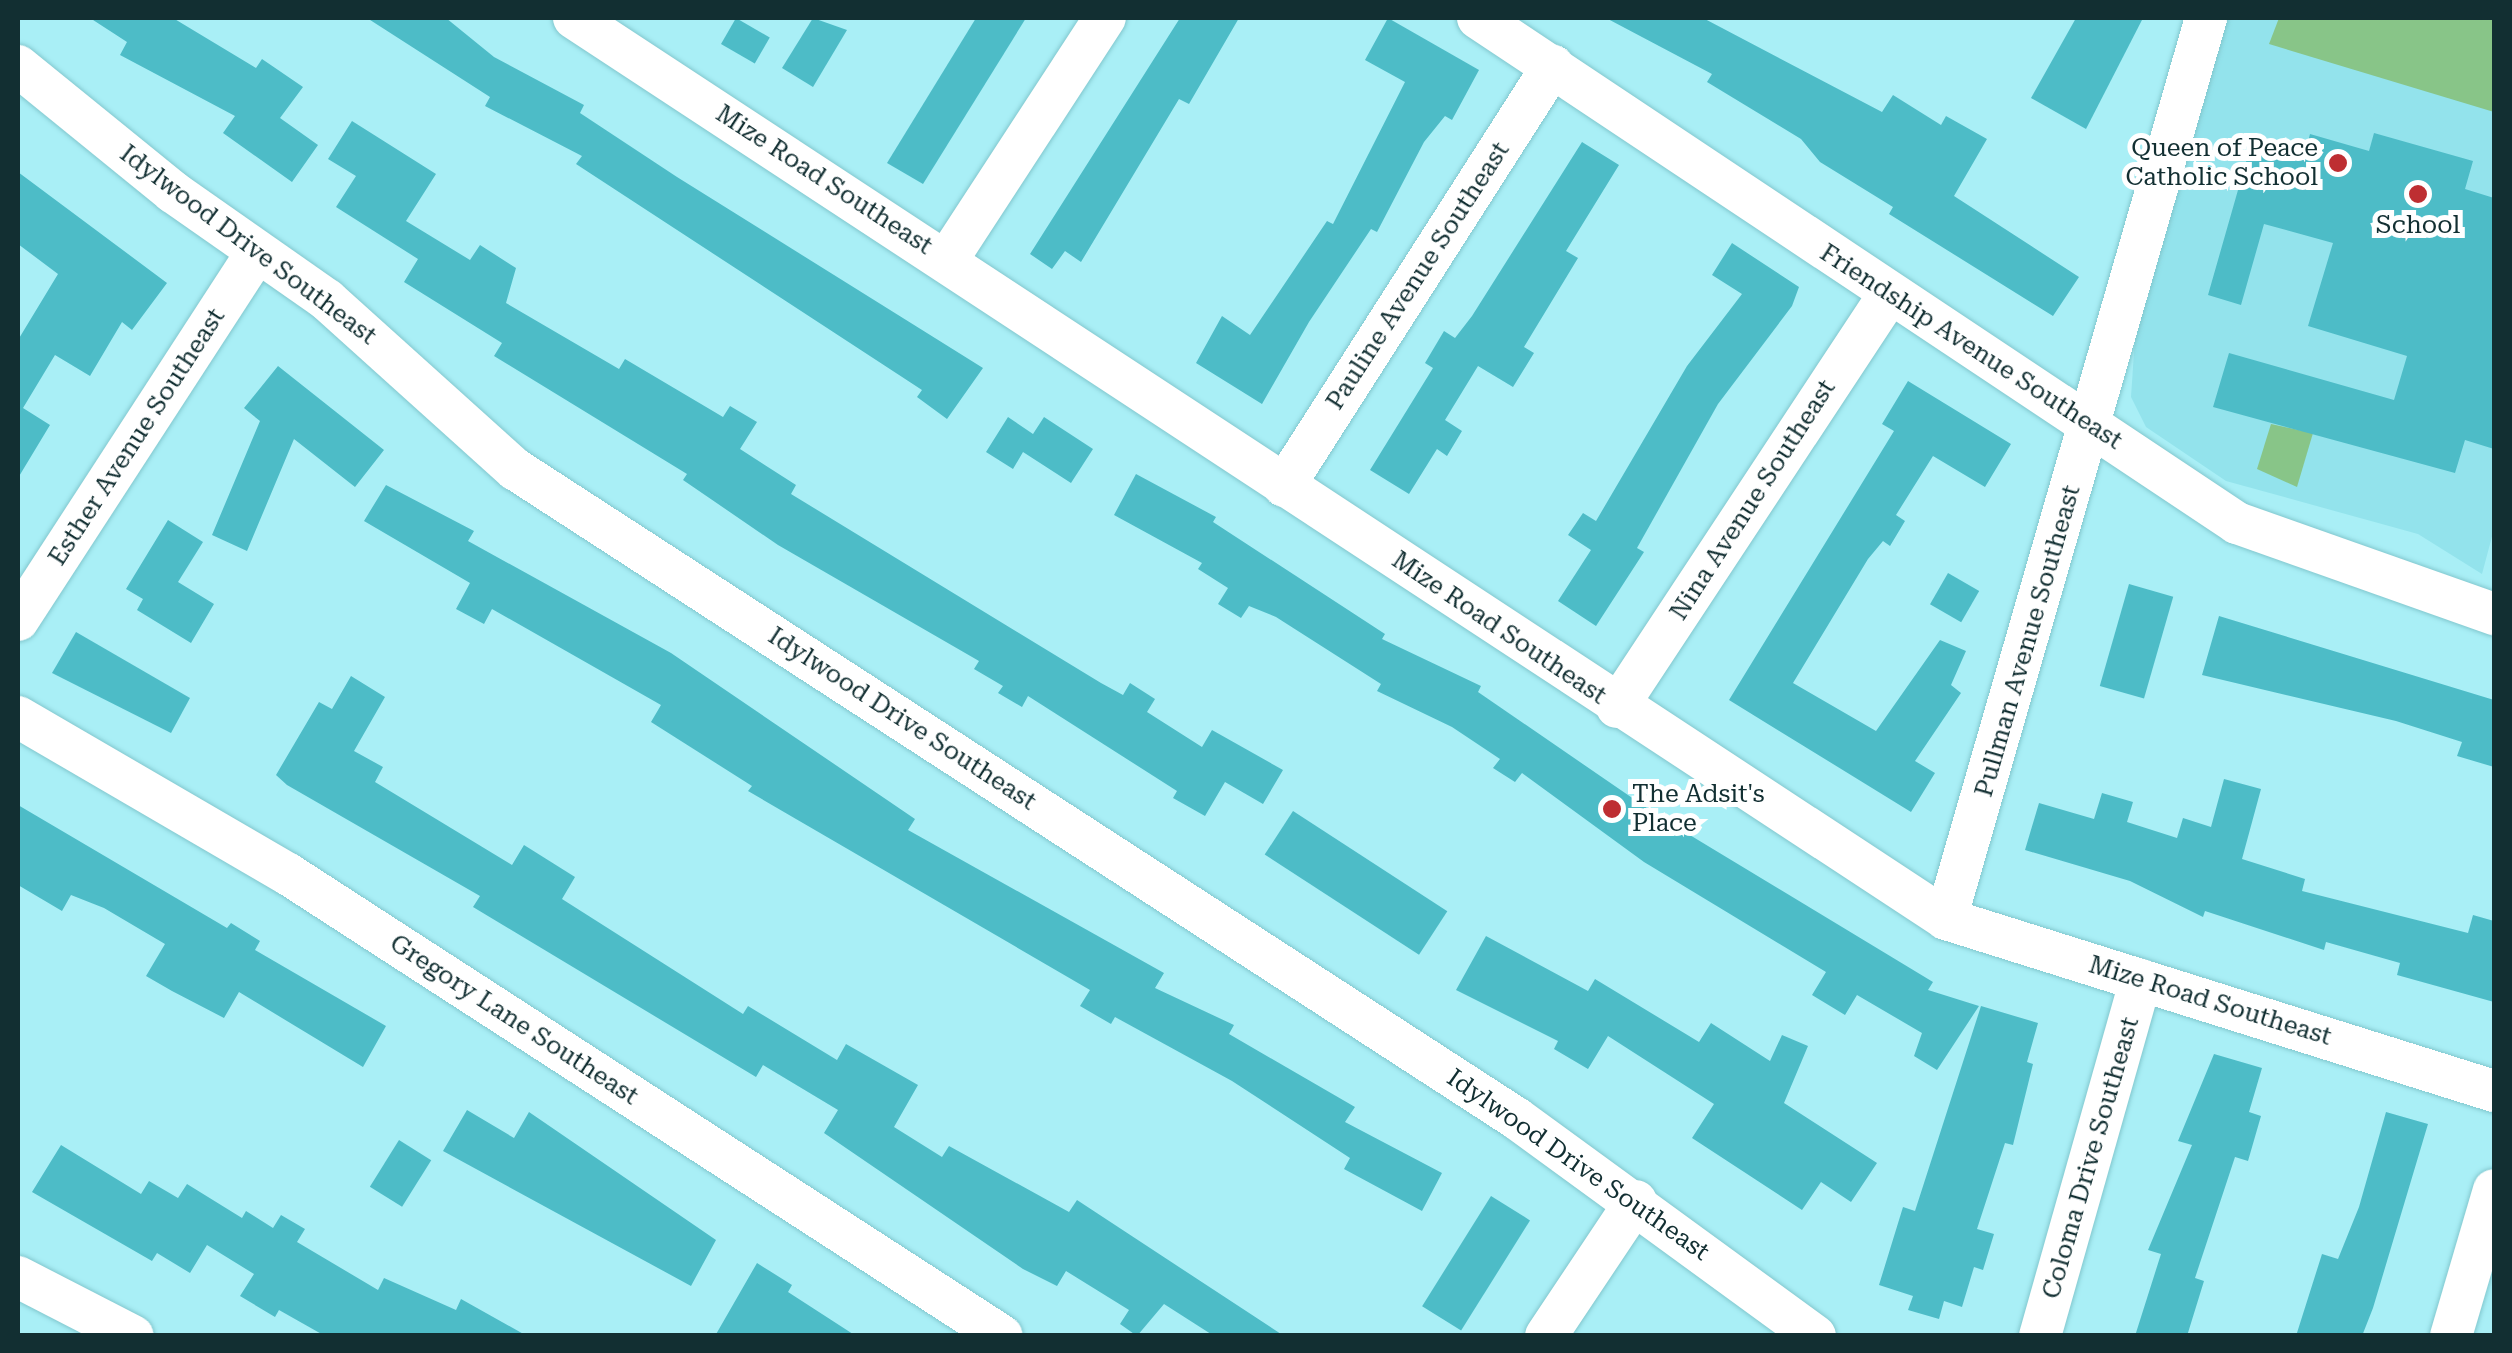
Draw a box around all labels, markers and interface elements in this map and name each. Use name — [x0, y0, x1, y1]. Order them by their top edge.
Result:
street label: Mize Road Southeast — [710, 99, 938, 261]
place label: Queen of Peace Catholic School — [2125, 134, 2318, 193]
street label: Pauline Avenue Southeast — [1320, 137, 1516, 415]
street label: Idylwood Drive Southeast — [114, 139, 382, 351]
marker: Queen of Peace Catholic School — [2327, 152, 2349, 174]
marker: School — [2407, 183, 2429, 205]
place label: School — [2376, 210, 2460, 240]
street label: Friendship Avenue Southeast — [1814, 238, 2128, 456]
street label: Esther Avenue Southeast — [43, 303, 231, 571]
street label: Nina Avenue Southeast — [1664, 374, 1842, 626]
street label: Pullman Avenue Southeast — [1969, 482, 2087, 800]
street label: Mize Road Southeast — [1386, 545, 1612, 711]
street label: Idylwood Drive Southeast — [762, 621, 1042, 817]
place label: The Adsit's Place — [1632, 780, 1765, 839]
marker: The Adsit's Place — [1601, 798, 1623, 820]
street label: Gregory Lane Southeast — [384, 928, 644, 1112]
street label: Mize Road Southeast — [2085, 950, 2335, 1052]
street label: Coloma Drive Southeast — [2036, 1014, 2146, 1302]
street label: Idylwood Drive Southeast — [1441, 1063, 1715, 1267]

